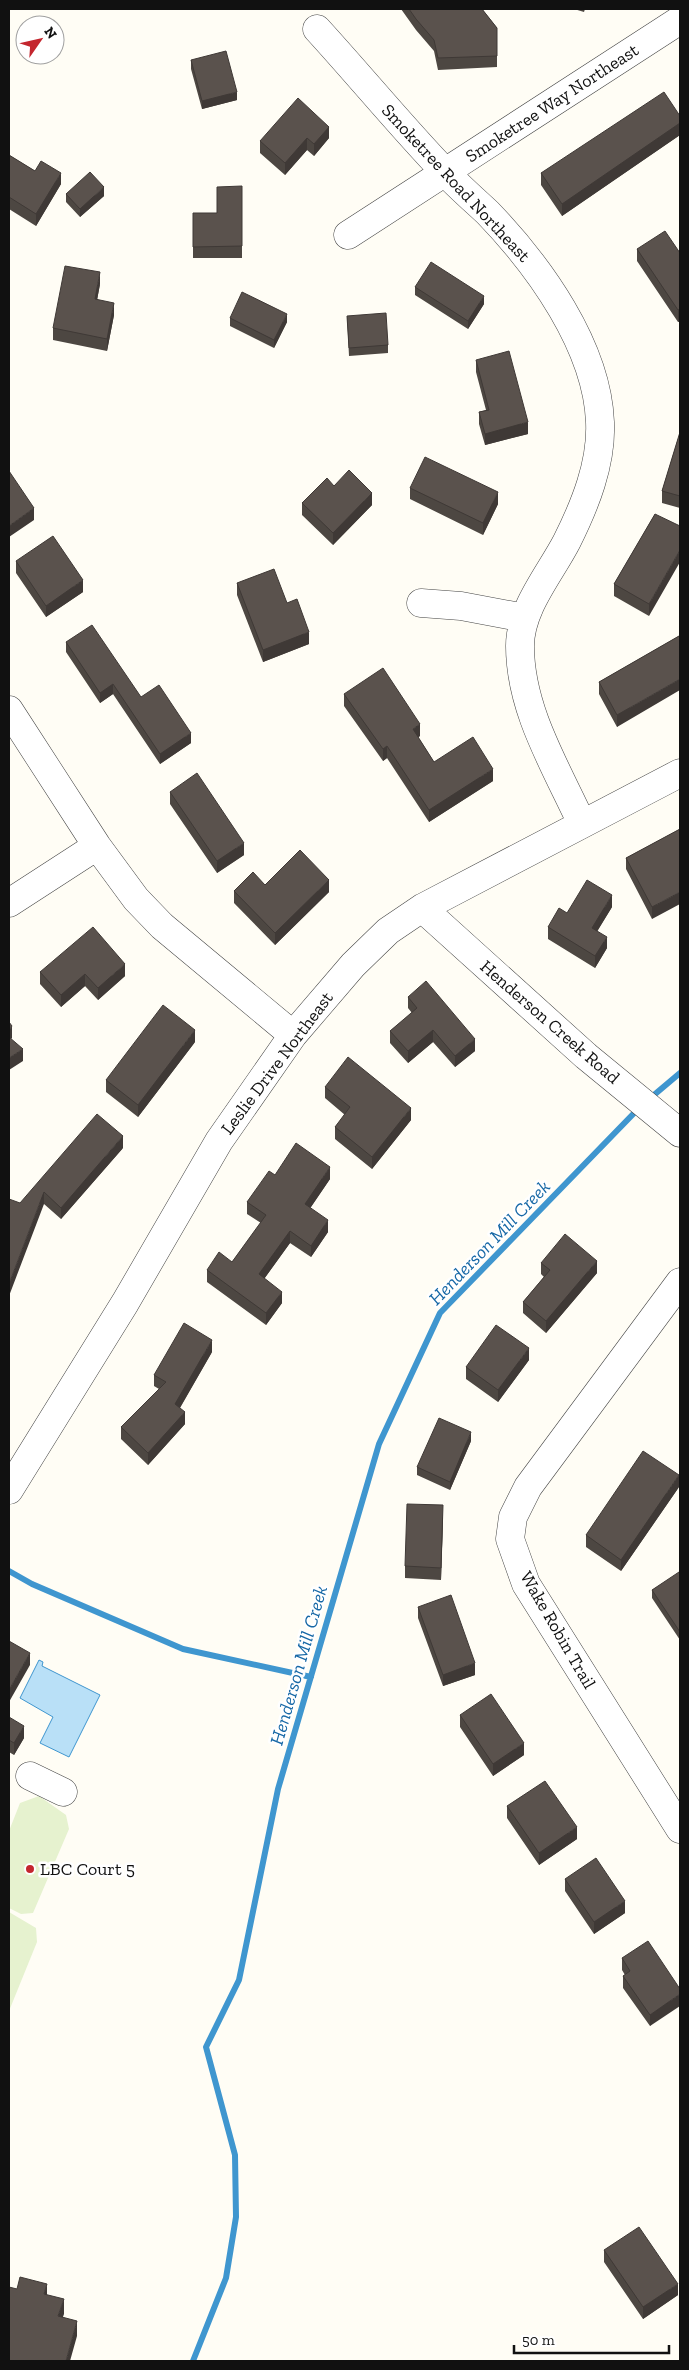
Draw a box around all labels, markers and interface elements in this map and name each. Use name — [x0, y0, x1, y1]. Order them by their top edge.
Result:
north arrow — [15, 15, 65, 65]
text: N — [40, 24, 61, 42]
street label: Smoketree Way Northeast — [461, 39, 643, 167]
street label: Smoketree Road Northeast — [377, 99, 535, 267]
street label: Henderson Creek Road — [476, 955, 624, 1089]
street label: Leslie Drive Northeast — [216, 987, 338, 1139]
water label: Henderson Mill Creek — [424, 1175, 555, 1310]
street label: Wake Robin Trail — [515, 1567, 601, 1693]
water label: Henderson Mill Creek — [265, 1583, 332, 1748]
place label: LBC Court 5 — [40, 1858, 135, 1880]
marker: LBC Court 5 — [24, 1863, 36, 1875]
scale bar — [514, 2322, 669, 2354]
text: 50 m — [522, 2331, 555, 2349]

